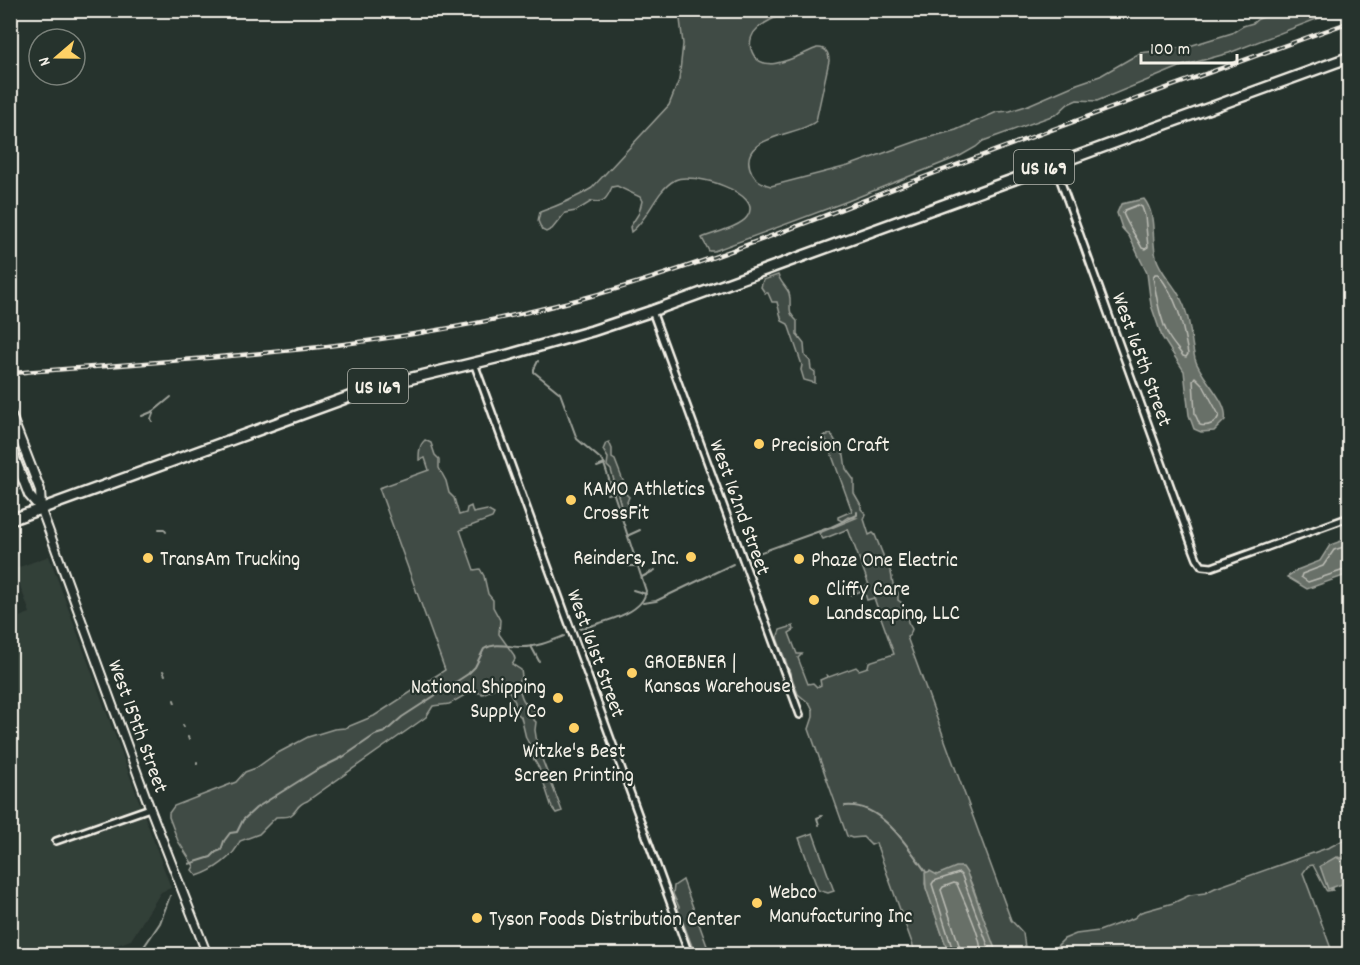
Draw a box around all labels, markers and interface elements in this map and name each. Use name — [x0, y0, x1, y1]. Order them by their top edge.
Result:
north arrow — [27, 27, 87, 87]
scale bar — [1141, 27, 1237, 65]
text: 100 m — [1150, 38, 1190, 63]
text: N — [33, 54, 57, 69]
road number: US 169 — [1014, 150, 1074, 184]
street label: West 165th Street — [1102, 289, 1178, 431]
road number: US 169 — [348, 369, 408, 403]
place label: Precision Craft — [771, 432, 890, 462]
street label: West 162nd Street — [700, 436, 777, 580]
marker: Precision Craft — [752, 437, 766, 451]
place label: KAMO Athletics CrossFit — [583, 476, 705, 530]
marker: KAMO Athletics CrossFit — [564, 493, 578, 507]
place label: Reinders, Inc. — [573, 545, 679, 575]
place label: TransAm Trucking — [160, 546, 300, 576]
place label: Phaze One Electric — [811, 547, 958, 577]
marker: Reinders, Inc. — [684, 550, 698, 564]
marker: TransAm Trucking — [141, 551, 155, 565]
marker: Phaze One Electric — [792, 552, 806, 566]
place label: Cliffy Care Landscaping, LLC — [826, 576, 960, 630]
street label: West 161st Street — [557, 586, 631, 723]
marker: Cliffy Care Landscaping, LLC — [807, 593, 821, 607]
place label: GROEBNER | Kansas Warehouse — [644, 649, 791, 703]
street label: West 159th Street — [98, 656, 174, 798]
marker: GROEBNER | Kansas Warehouse — [625, 666, 639, 680]
place label: National Shipping Supply Co — [411, 674, 546, 728]
marker: National Shipping Supply Co — [551, 691, 565, 705]
marker: Witzke's Best Screen Printing — [567, 721, 581, 735]
place label: Witzke's Best Screen Printing — [514, 738, 634, 792]
place label: Webco Manufacturing Inc — [769, 879, 912, 933]
marker: Webco Manufacturing Inc — [750, 896, 764, 910]
place label: Tyson Foods Distribution Center — [489, 906, 741, 936]
marker: Tyson Foods Distribution Center — [470, 911, 484, 925]

